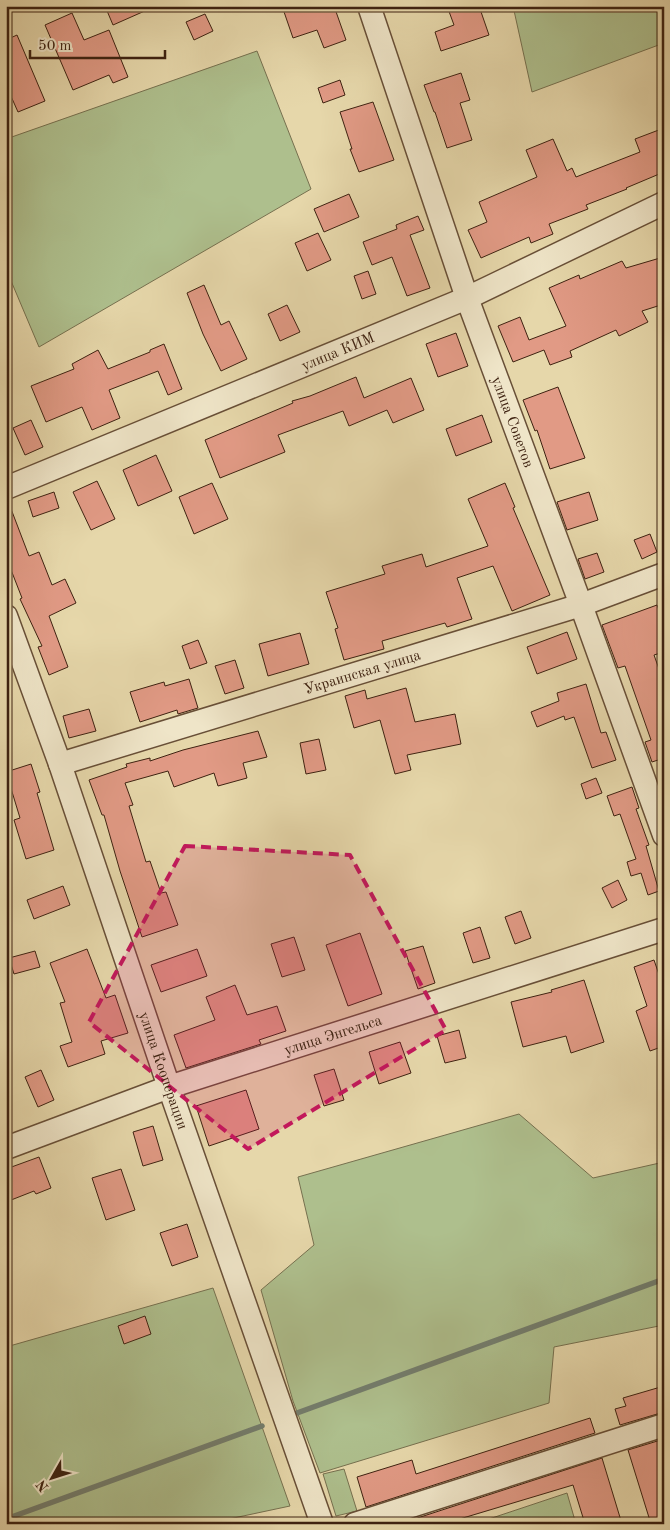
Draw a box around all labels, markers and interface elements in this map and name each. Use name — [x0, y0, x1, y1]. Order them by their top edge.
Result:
scale bar — [30, 28, 165, 60]
text: 50 m — [38, 39, 72, 54]
street label: улица КИМ — [300, 331, 377, 374]
street label: улица Советов — [488, 375, 535, 470]
street label: Украинская улица — [303, 648, 423, 698]
street label: улица Кооперации — [135, 1010, 189, 1132]
street label: улица Энгельса — [283, 1013, 385, 1059]
north arrow — [28, 1452, 78, 1502]
text: N — [34, 1477, 51, 1494]

